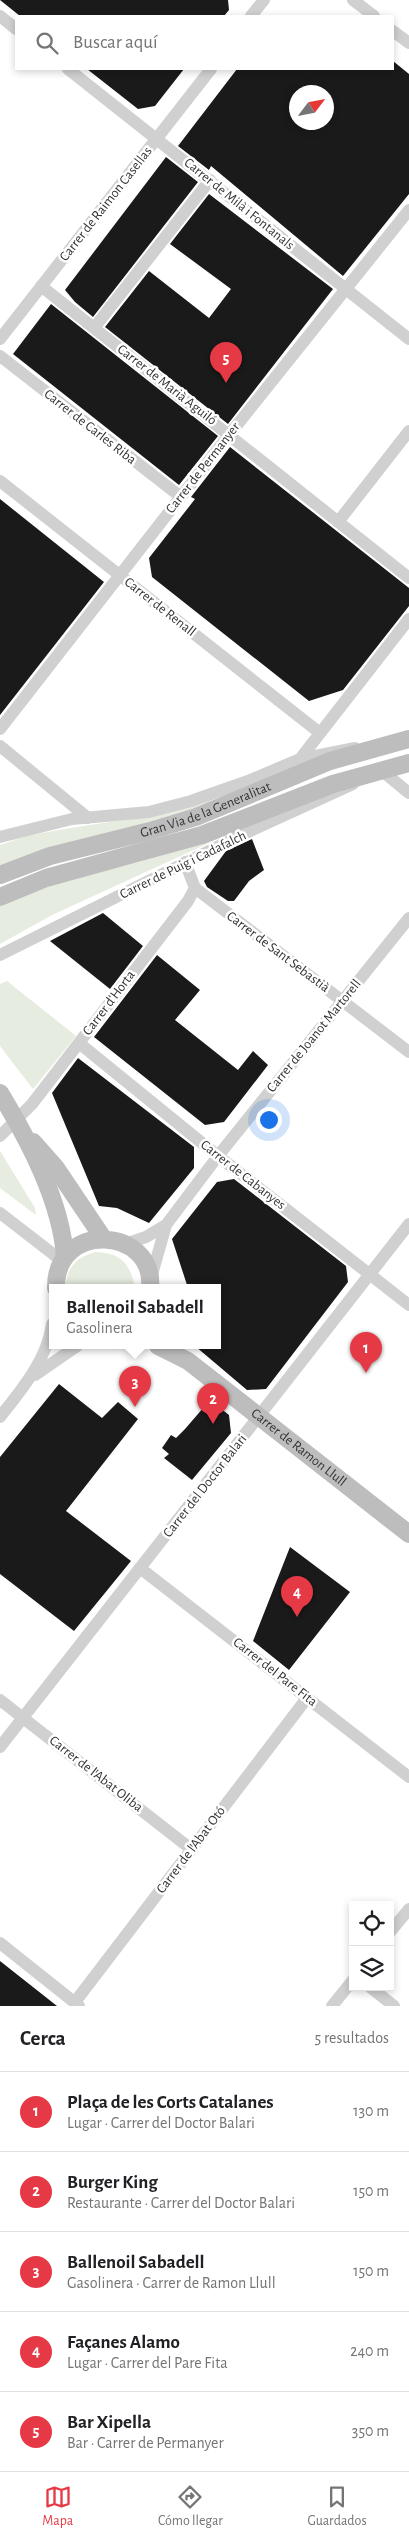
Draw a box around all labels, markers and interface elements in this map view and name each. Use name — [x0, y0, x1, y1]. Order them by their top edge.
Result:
search box — [15, 15, 394, 70]
icon: search — [33, 29, 61, 57]
text: Buscar aquí — [73, 33, 158, 52]
north arrow — [289, 85, 334, 130]
street label: Carrer de Raimon Casellas — [57, 144, 155, 264]
street label: Carrer de Milà i Fontanals — [181, 155, 297, 253]
street label: Carrer de Marià Aguiló — [115, 342, 219, 428]
pin: 5 — [210, 342, 242, 383]
street label: Carrer de Carles Riba — [41, 387, 139, 467]
street label: Carrer de Permanyer — [163, 420, 243, 516]
street label: Carrer de Renall — [122, 575, 198, 639]
street label: Gran Via de la Generalitat — [139, 779, 273, 840]
street label: Carrer de Puig i Cadafalch — [118, 828, 248, 902]
street label: Carrer de Sant Sebastià — [224, 909, 332, 995]
street label: Carrer d'Horta — [80, 968, 138, 1038]
street label: Carrer de Joanot Martorell — [264, 977, 364, 1095]
your location — [256, 1107, 282, 1133]
street label: Carrer de Cabanyes — [198, 1138, 288, 1212]
popup — [49, 1284, 221, 1349]
text: Ballenoil Sabadell — [66, 1298, 204, 1317]
text: Gasolinera — [66, 1320, 133, 1336]
pin: 1 — [350, 1332, 382, 1373]
pin: 3 — [119, 1366, 151, 1407]
pin: 2 — [197, 1383, 229, 1424]
street label: Carrer de Ramon Llull — [248, 1406, 349, 1489]
street label: Carrer del Doctor Balari — [161, 1432, 249, 1540]
pin: 4 — [281, 1576, 313, 1617]
street label: Carrer del Pare Fita — [230, 1635, 320, 1709]
street label: Carrer de l'Abat Oliba — [47, 1733, 146, 1815]
street label: Carrer de l'Abat Otó — [154, 1804, 228, 1896]
map controls — [349, 1901, 394, 1991]
button: locate — [349, 1901, 394, 1946]
button: layers — [349, 1946, 394, 1991]
text: Cerca — [20, 2028, 66, 2049]
text: 5 resultados — [315, 2030, 389, 2046]
text: Plaça de les Corts Catalanes — [67, 2093, 274, 2112]
text: 1 — [33, 2103, 39, 2119]
text: 130 m — [353, 2103, 389, 2119]
text: Lugar · Carrer del Doctor Balari — [67, 2115, 255, 2131]
text: Burger King — [67, 2173, 158, 2192]
text: 2 — [32, 2183, 40, 2199]
text: 150 m — [353, 2183, 389, 2199]
text: Restaurante · Carrer del Doctor Balari — [67, 2195, 295, 2211]
text: Ballenoil Sabadell — [67, 2253, 205, 2272]
text: 3 — [33, 2263, 39, 2279]
text: 150 m — [353, 2263, 389, 2279]
text: Gasolinera · Carrer de Ramon Llull — [67, 2275, 276, 2291]
text: Façanes Alamo — [67, 2333, 180, 2352]
text: 4 — [32, 2343, 40, 2359]
text: 240 m — [350, 2343, 389, 2359]
text: Lugar · Carrer del Pare Fita — [67, 2355, 228, 2371]
text: Bar Xipella — [67, 2413, 151, 2432]
text: 5 — [33, 2423, 39, 2439]
text: 350 m — [352, 2423, 389, 2439]
text: Bar · Carrer de Permanyer — [67, 2435, 224, 2451]
tab: Mapa — [42, 2483, 73, 2530]
tab: Cómo llegar — [158, 2483, 223, 2530]
tab: Guardados — [308, 2483, 367, 2530]

